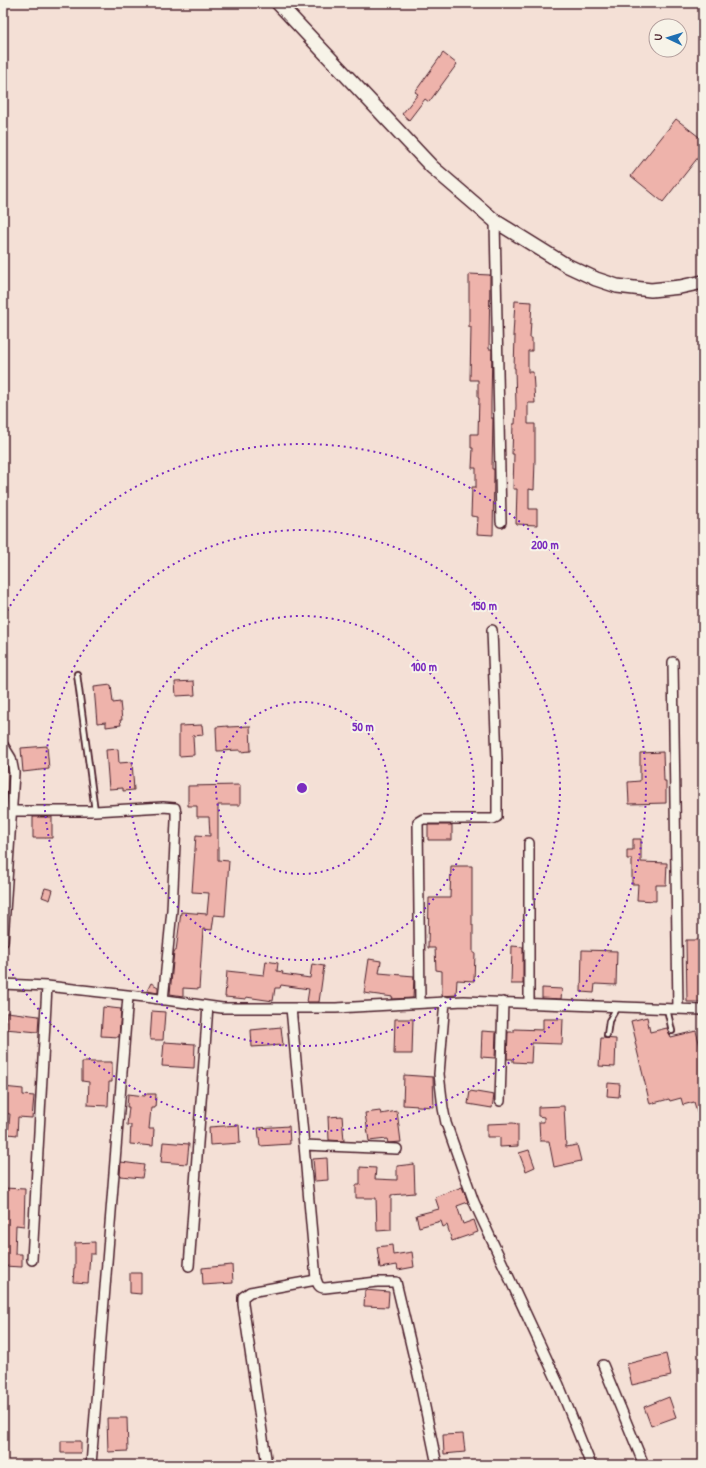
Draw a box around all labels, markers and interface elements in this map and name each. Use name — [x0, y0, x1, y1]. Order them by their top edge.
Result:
north arrow — [648, 18, 688, 58]
text: U — [651, 34, 665, 41]
text: 200 m — [531, 536, 559, 553]
text: 150 m — [471, 597, 497, 614]
text: 100 m — [411, 658, 437, 675]
text: 50 m — [352, 718, 374, 735]
centre of rings — [295, 781, 309, 795]

